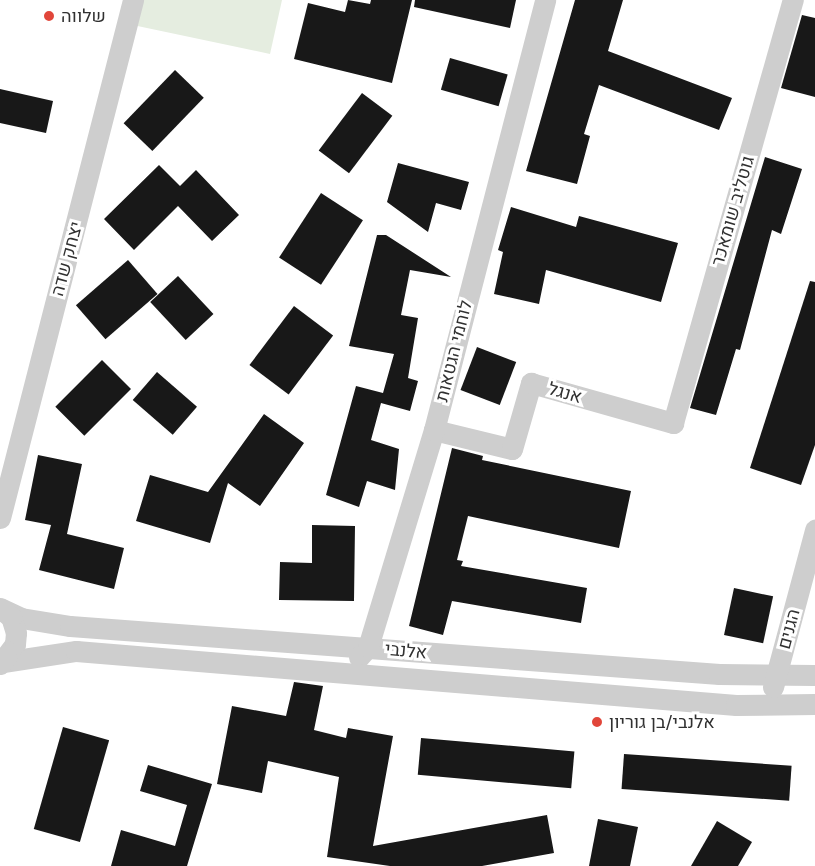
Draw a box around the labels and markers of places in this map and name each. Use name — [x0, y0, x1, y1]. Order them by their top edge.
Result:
place label: שלווה — [61, 5, 106, 27]
marker: שלווה — [42, 9, 56, 23]
place label: אלנבי/בן גוריון — [609, 711, 715, 733]
marker: אלנבי/בן גוריון — [590, 715, 604, 729]

